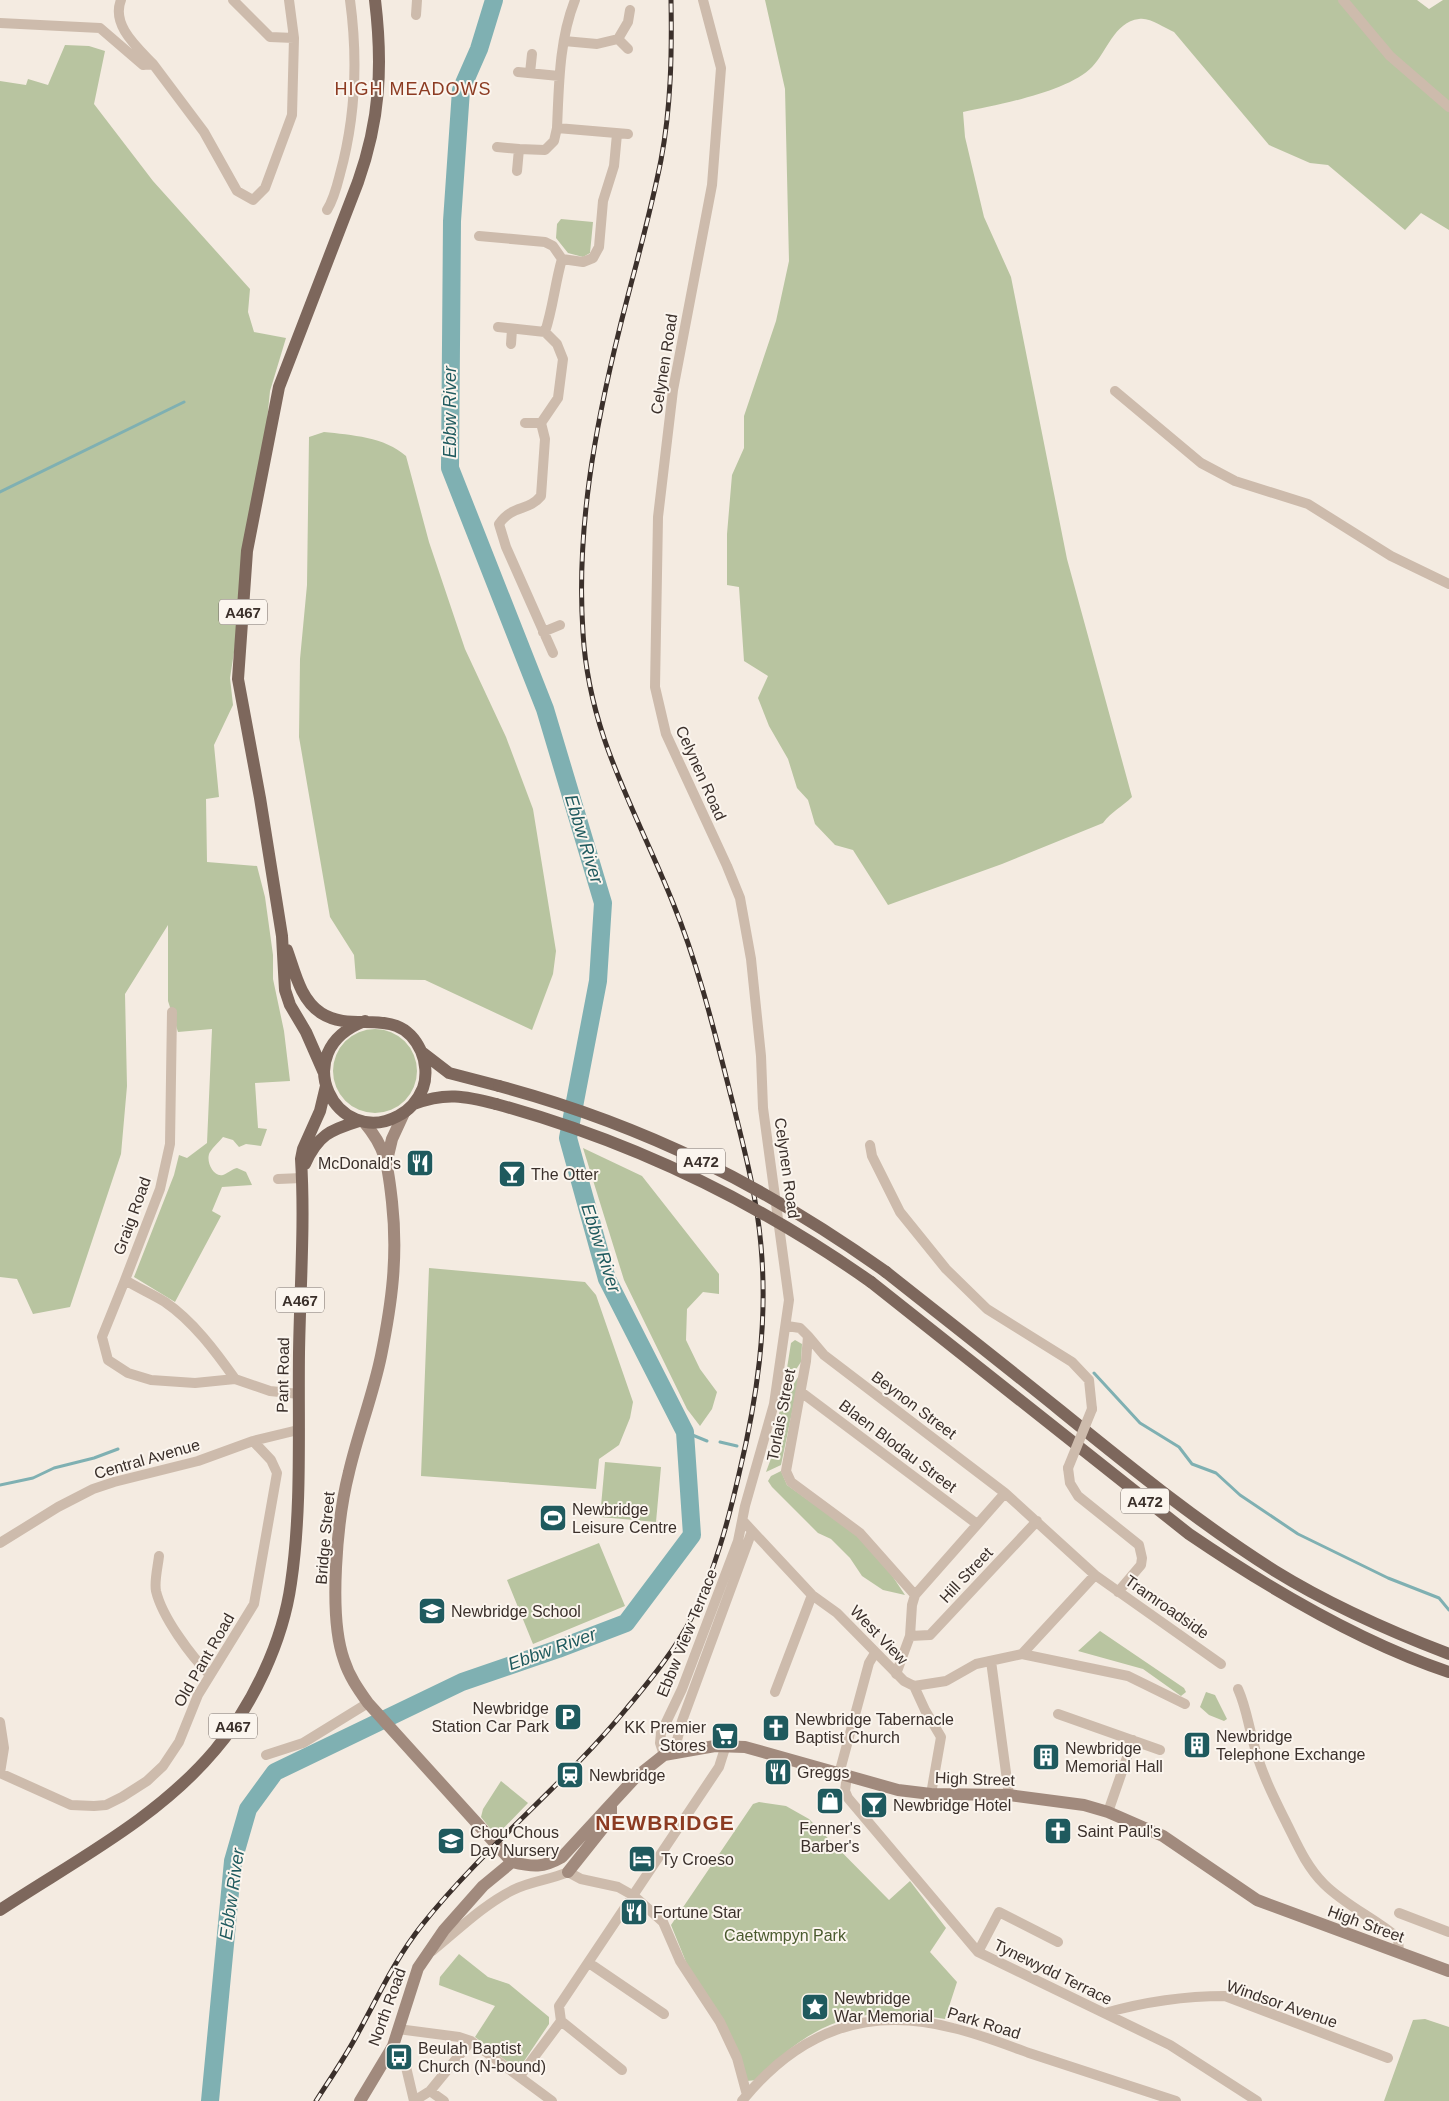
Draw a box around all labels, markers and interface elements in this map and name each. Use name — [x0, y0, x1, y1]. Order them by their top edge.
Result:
district label: HIGH MEADOWS — [334, 79, 492, 99]
street label: Celynen Road — [648, 313, 680, 415]
water label: Ebbw River — [440, 365, 460, 458]
road number: A467 — [219, 600, 267, 624]
street label: Celynen Road — [673, 723, 729, 823]
water label: Ebbw River — [561, 792, 607, 887]
street label: Celynen Road — [772, 1117, 802, 1219]
restaurant icon: McDonald's — [405, 1148, 435, 1178]
road number: A472 — [677, 1148, 725, 1174]
place label: McDonald's — [318, 1155, 401, 1172]
bar icon: The Otter — [497, 1159, 527, 1189]
place label: The Otter — [531, 1166, 599, 1183]
street label: Graig Road — [110, 1175, 154, 1257]
water label: Ebbw River — [577, 1201, 625, 1296]
road number: A467 — [276, 1288, 324, 1312]
street label: Pant Road — [274, 1337, 292, 1413]
street label: Torlais Street — [764, 1367, 798, 1462]
street label: Beynon Street — [868, 1368, 960, 1443]
street label: Blaen Blodau Street — [836, 1396, 960, 1496]
street label: Central Avenue — [92, 1436, 202, 1482]
road number: A472 — [1121, 1488, 1169, 1514]
street label: Bridge Street — [312, 1490, 338, 1585]
place label: Newbridge Leisure Centre — [572, 1501, 677, 1536]
sports icon: Newbridge Leisure Centre — [538, 1503, 568, 1533]
street label: Hill Street — [936, 1543, 996, 1606]
street label: Ebbw View Terrace — [654, 1567, 720, 1699]
street label: Tramroadside — [1122, 1572, 1212, 1642]
school or university icon: Newbridge School — [417, 1596, 447, 1626]
street label: West View — [847, 1602, 911, 1668]
place label: Newbridge School — [451, 1603, 581, 1620]
street label: Old Pant Road — [170, 1610, 238, 1710]
water label: Ebbw River — [505, 1624, 600, 1674]
place label: Newbridge Station Car Park — [432, 1700, 550, 1735]
parking icon: Newbridge Station Car Park — [553, 1702, 583, 1732]
place label: Newbridge Tabernacle Baptist Church — [795, 1711, 954, 1746]
church icon: Newbridge Tabernacle Baptist Church — [761, 1713, 791, 1743]
road number: A467 — [209, 1714, 257, 1738]
place label: KK Premier Stores — [624, 1719, 707, 1754]
supermarket icon: KK Premier Stores — [710, 1721, 740, 1751]
place label: Newbridge Telephone Exchange — [1216, 1728, 1366, 1763]
building icon: Newbridge Telephone Exchange — [1182, 1730, 1212, 1760]
place label: Newbridge Memorial Hall — [1065, 1740, 1163, 1775]
building icon: Newbridge Memorial Hall — [1031, 1742, 1061, 1772]
restaurant icon: Greggs — [763, 1757, 793, 1787]
station icon: Newbridge — [555, 1760, 585, 1790]
place label: Greggs — [797, 1764, 849, 1781]
place label: Newbridge — [589, 1767, 666, 1784]
street label: High Street — [935, 1769, 1016, 1789]
shop icon: Fenner's Barber's — [815, 1786, 845, 1816]
bar icon: Newbridge Hotel — [859, 1790, 889, 1820]
place label: Newbridge Hotel — [893, 1797, 1011, 1814]
district label: NEWBRIDGE — [595, 1811, 735, 1834]
church icon: Saint Paul's — [1043, 1816, 1073, 1846]
place label: Fenner's Barber's — [799, 1820, 861, 1855]
place label: Saint Paul's — [1077, 1823, 1161, 1840]
place label: Chou Chous Day Nursery — [470, 1824, 559, 1859]
school or university icon: Chou Chous Day Nursery — [436, 1826, 466, 1856]
hotel icon: Ty Croeso — [627, 1844, 657, 1874]
water label: Ebbw River — [216, 1846, 248, 1941]
place label: Ty Croeso — [661, 1851, 734, 1868]
restaurant icon: Fortune Star — [619, 1897, 649, 1927]
street label: High Street — [1325, 1902, 1407, 1946]
place label: Fortune Star — [653, 1904, 743, 1921]
park label: Caetwmpyn Park — [724, 1927, 847, 1944]
street label: Tynewydd Terrace — [991, 1936, 1115, 2008]
street label: North Road — [365, 1966, 409, 2048]
street label: Windsor Avenue — [1224, 1977, 1340, 2031]
place label: Newbridge War Memorial — [834, 1990, 933, 2025]
place icon: Newbridge War Memorial — [800, 1992, 830, 2022]
street label: Park Road — [945, 2004, 1023, 2042]
place label: Beulah Baptist Church (N-bound) — [418, 2040, 546, 2075]
bus stop icon: Beulah Baptist Church (N-bound) — [384, 2042, 414, 2072]

